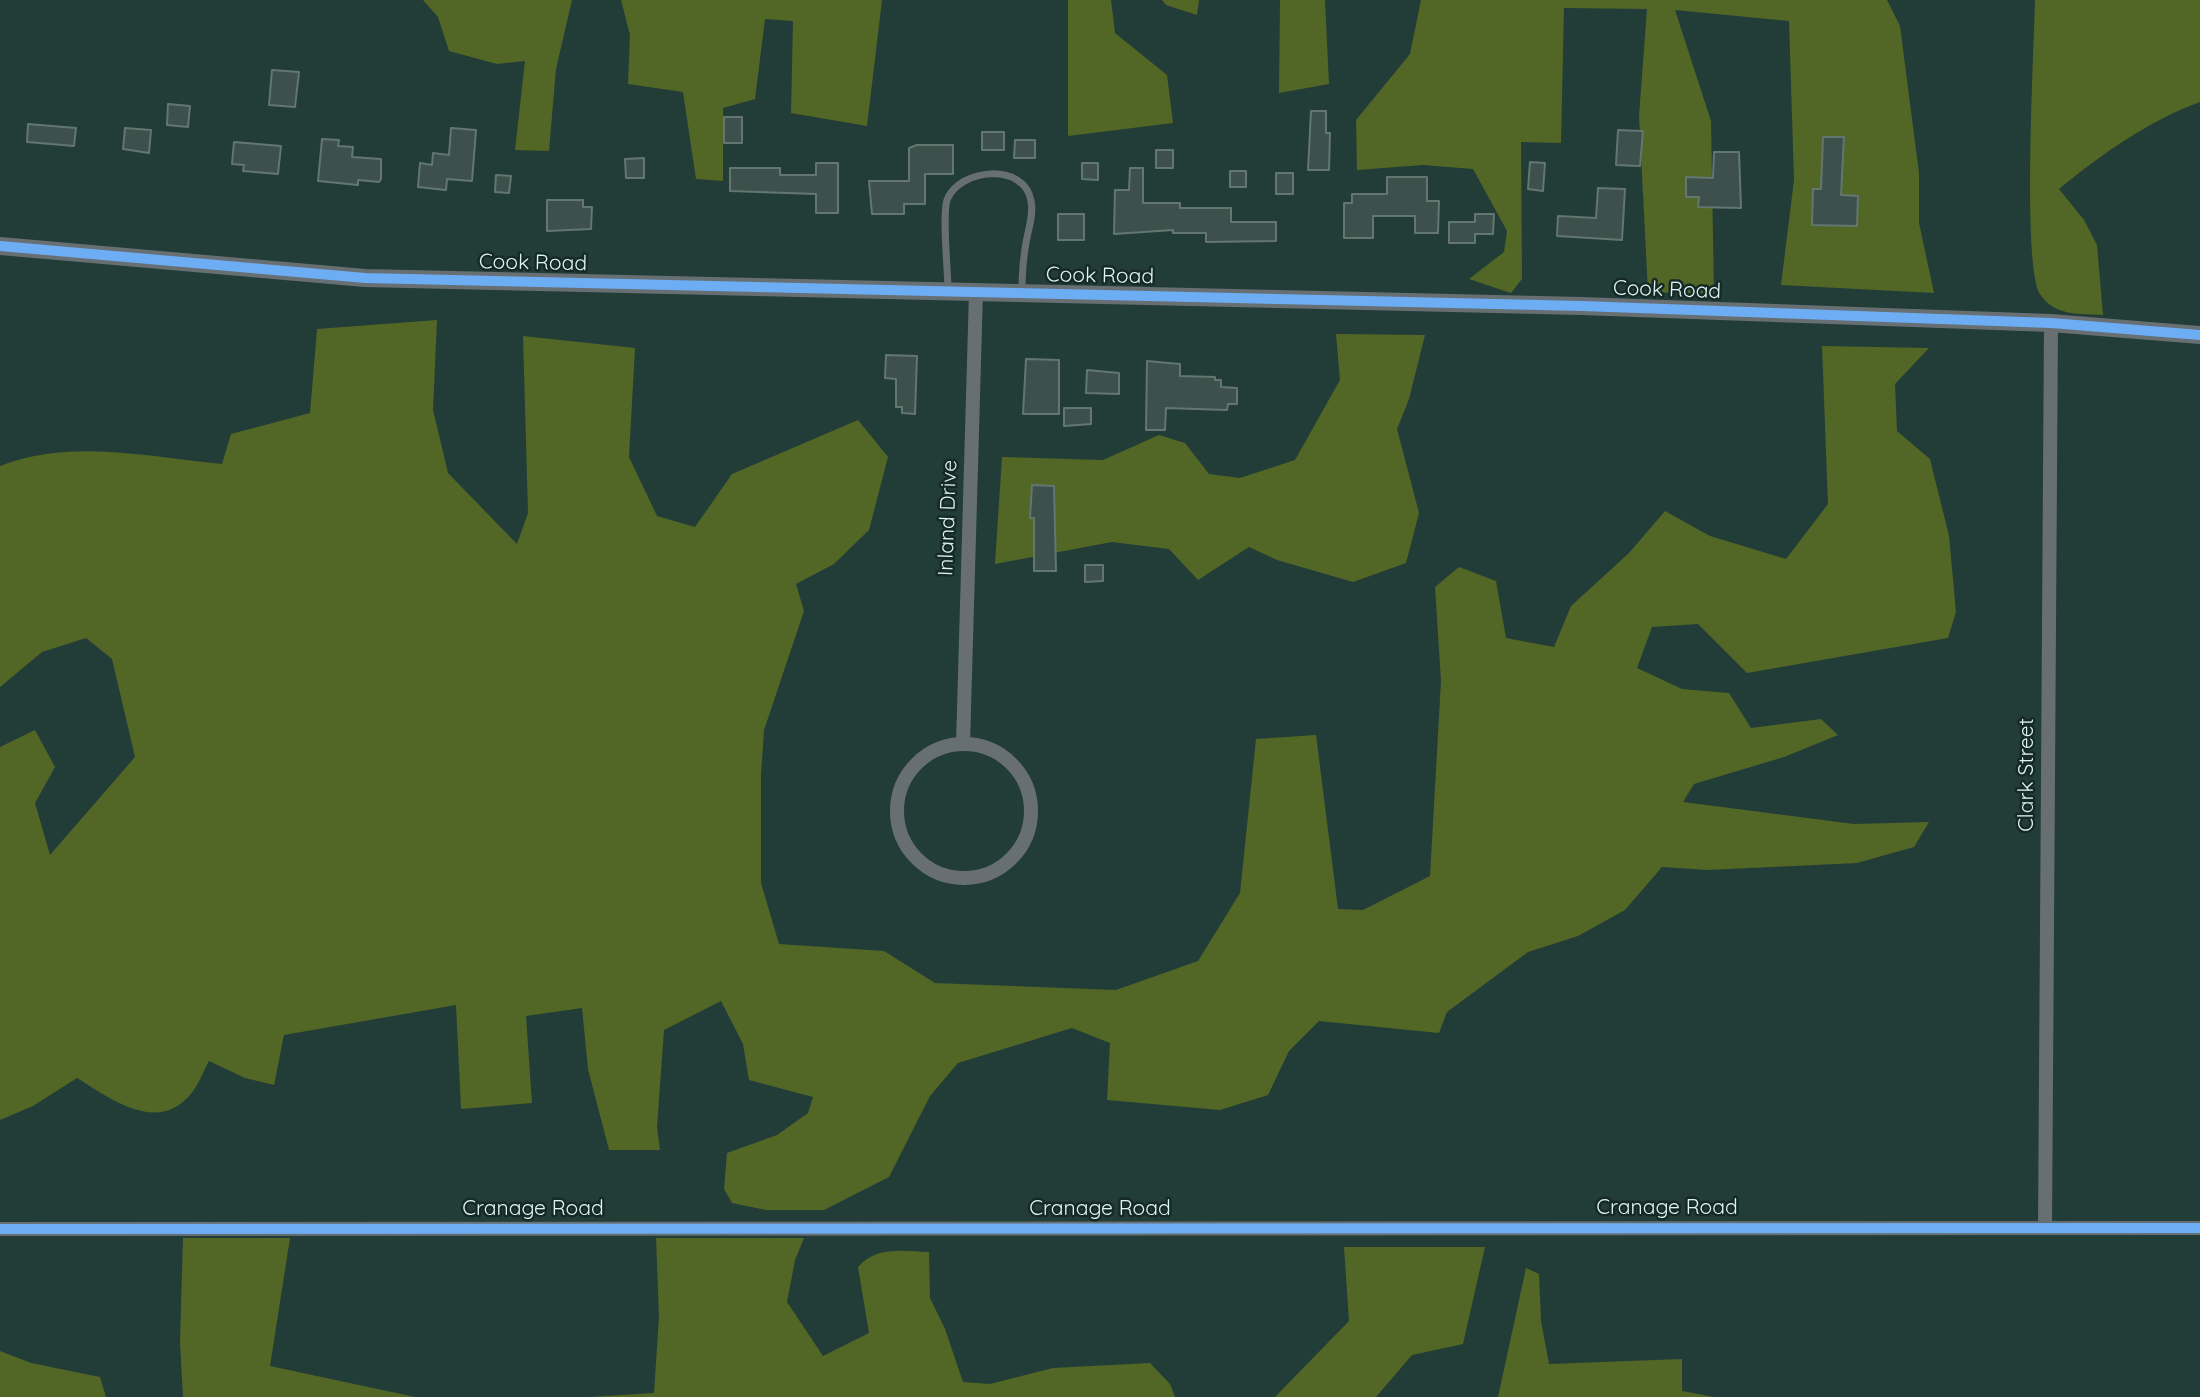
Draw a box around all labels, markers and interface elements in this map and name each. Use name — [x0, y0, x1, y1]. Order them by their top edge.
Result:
street label: Cook Road — [479, 249, 587, 277]
street label: Cook Road — [1046, 262, 1154, 290]
street label: Cook Road — [1613, 276, 1721, 304]
street label: Inland Drive — [933, 460, 963, 576]
street label: Clark Street — [2014, 718, 2040, 832]
street label: Cranage Road — [1596, 1195, 1738, 1221]
street label: Cranage Road — [462, 1196, 604, 1222]
street label: Cranage Road — [1029, 1196, 1171, 1222]

